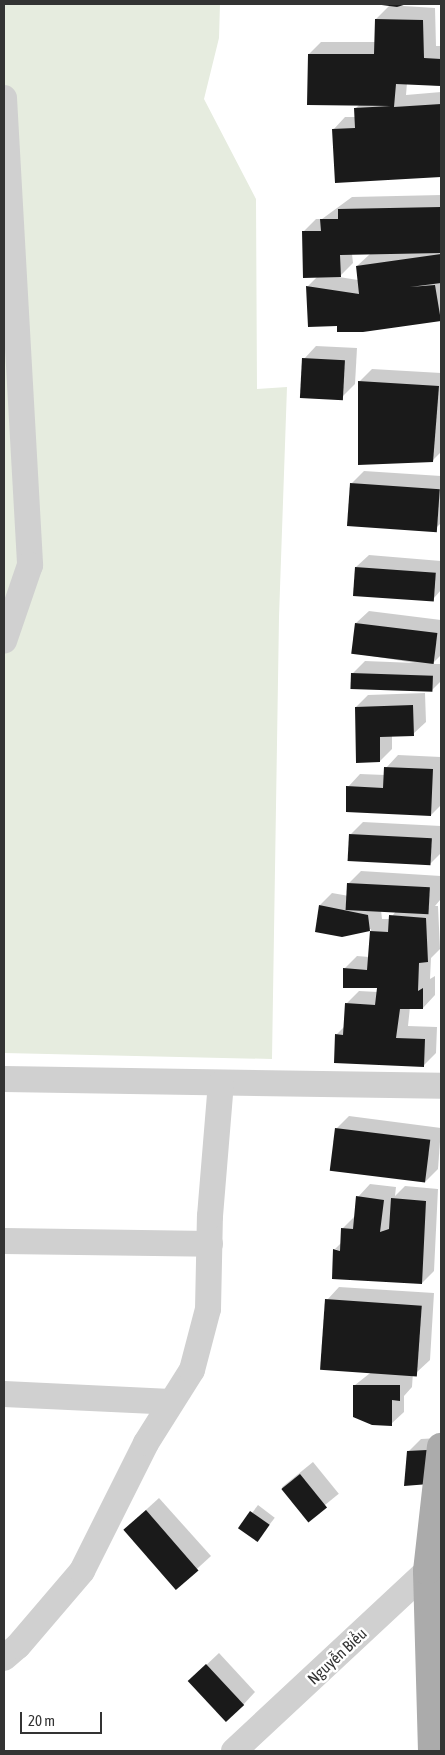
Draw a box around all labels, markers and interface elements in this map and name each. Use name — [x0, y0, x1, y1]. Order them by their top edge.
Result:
street label: Nguyễn Biểu — [303, 1624, 371, 1688]
scale bar — [22, 1702, 105, 1734]
text: 20 m — [28, 1712, 55, 1729]

